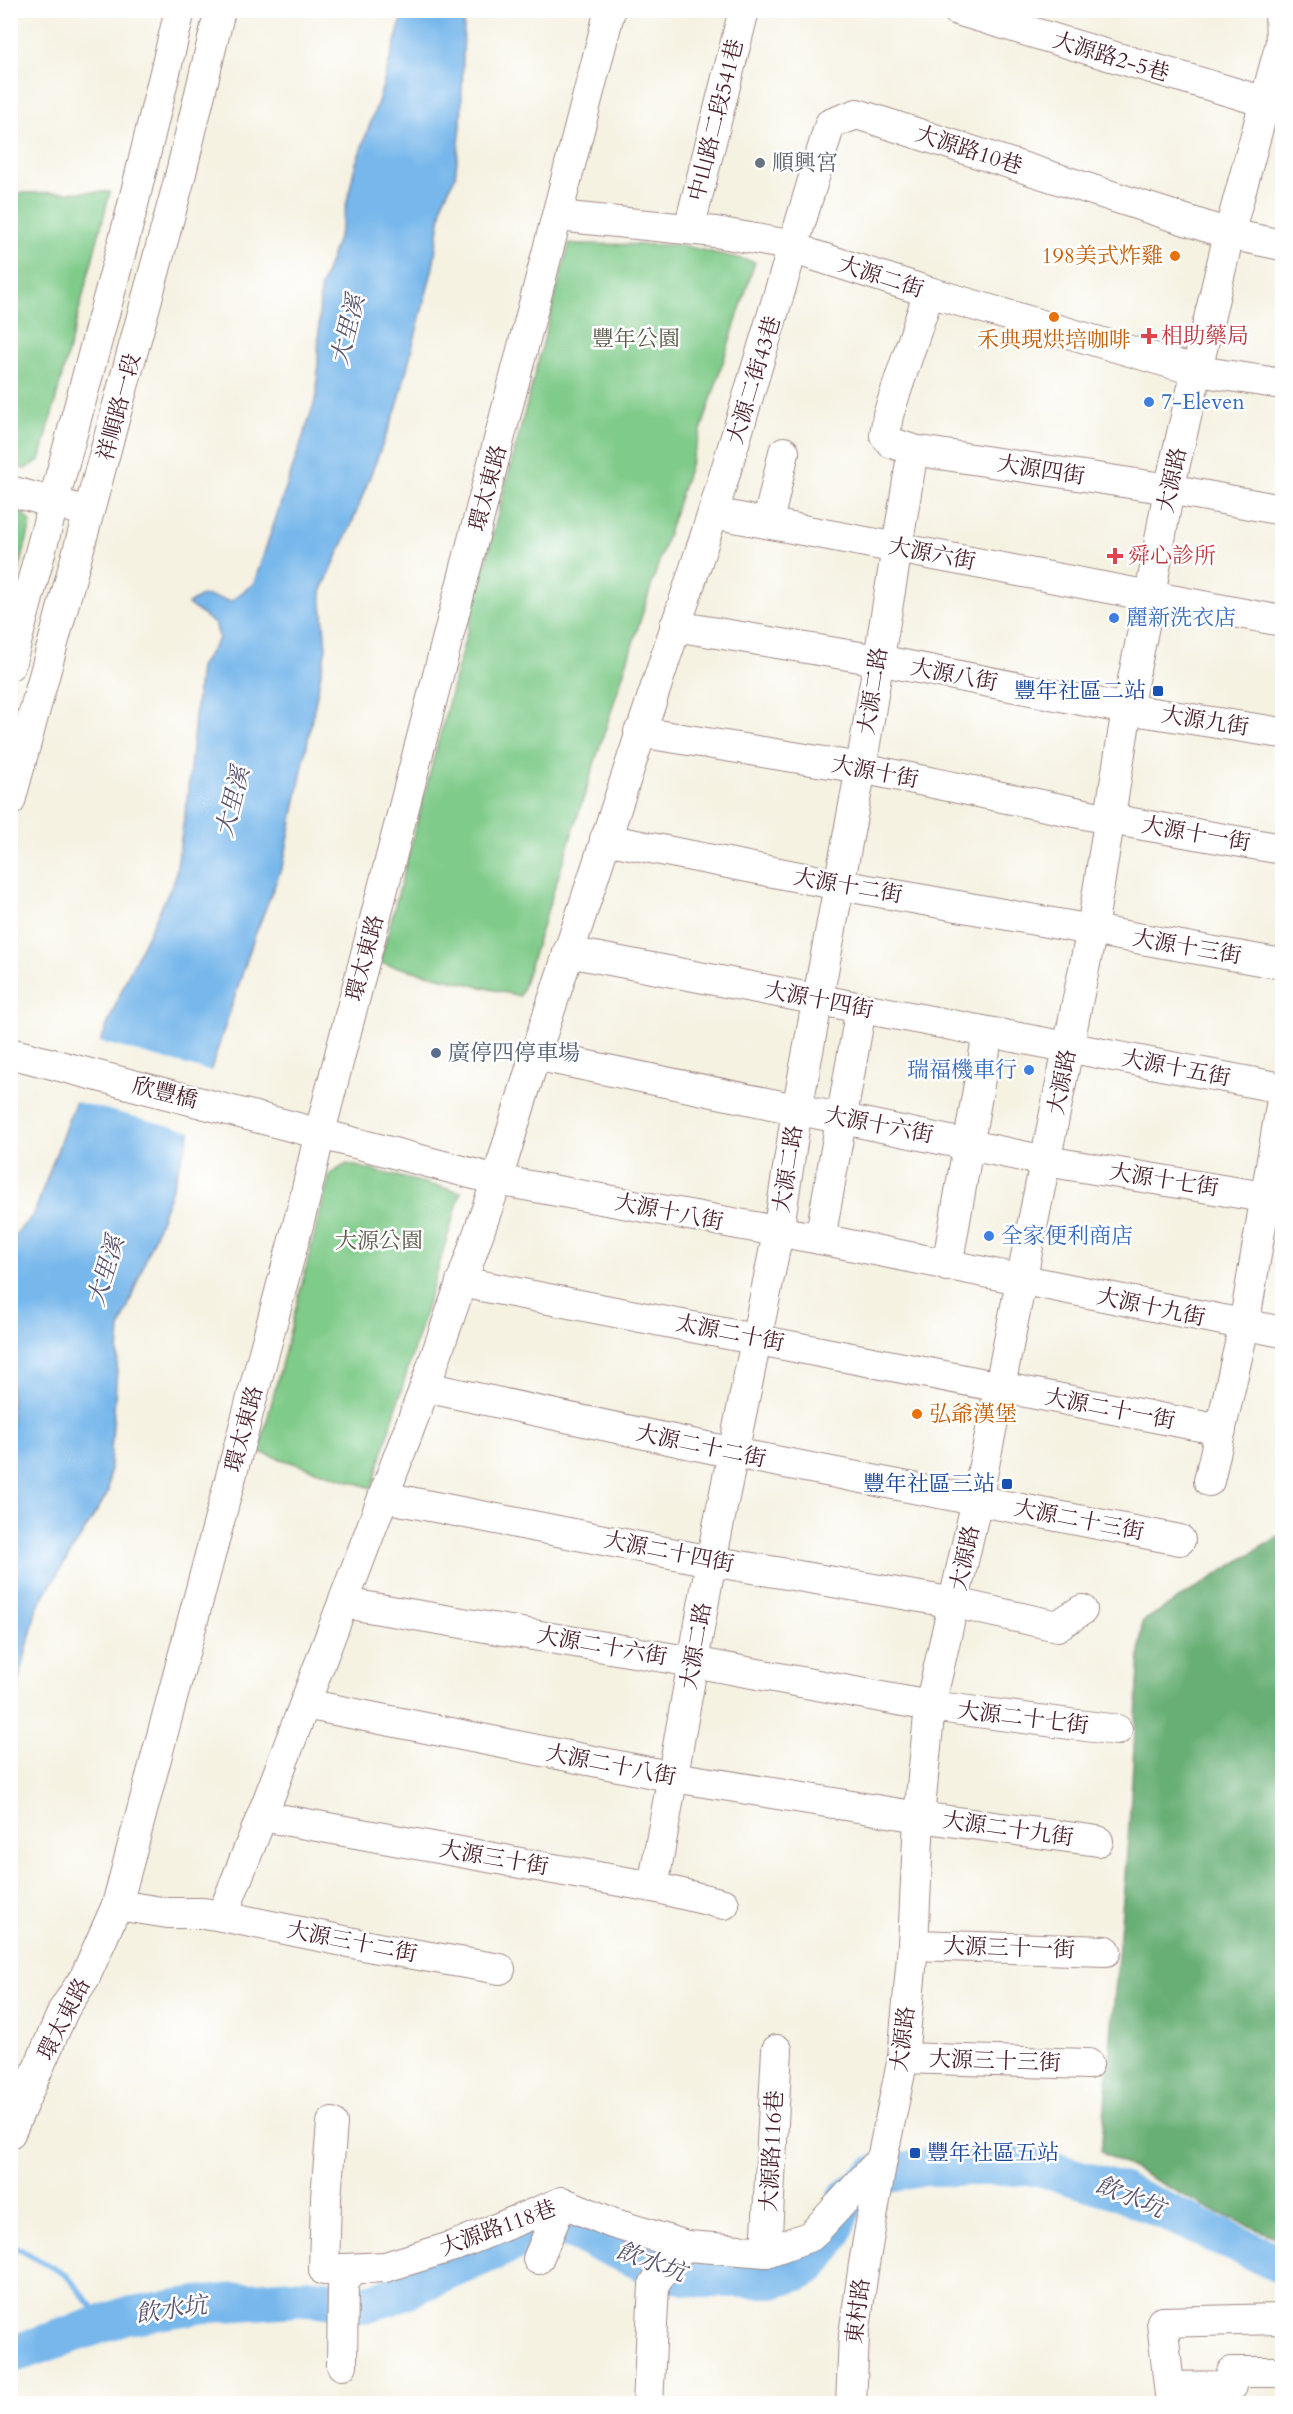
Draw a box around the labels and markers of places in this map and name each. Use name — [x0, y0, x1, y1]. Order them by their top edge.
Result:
place label: 順興宮 — [772, 148, 838, 178]
marker: 順興宮 — [753, 156, 767, 170]
place label: 198美式炸雞 — [1041, 241, 1163, 271]
marker: 198美式炸雞 — [1168, 249, 1182, 263]
marker: 禾典現烘培咖啡 — [1047, 310, 1061, 324]
place label: 相助藥局 — [1161, 321, 1249, 351]
place label: 禾典現烘培咖啡 — [977, 325, 1131, 355]
marker: 相助藥局 — [1142, 329, 1156, 343]
place label: 7-Eleven — [1161, 387, 1245, 417]
marker: 7-Eleven — [1142, 395, 1156, 409]
place label: 舜心診所 — [1128, 541, 1216, 571]
marker: 舜心診所 — [1106, 547, 1124, 565]
place label: 麗新洗衣店 — [1126, 603, 1236, 633]
marker: 麗新洗衣店 — [1107, 611, 1121, 625]
place label: 豐年社區二站 — [1014, 676, 1146, 706]
marker: 豐年社區二站 — [1151, 684, 1165, 698]
place label: 廣停四停車場 — [448, 1038, 580, 1068]
marker: 廣停四停車場 — [429, 1046, 443, 1060]
place label: 瑞福機車行 — [907, 1055, 1017, 1085]
marker: 瑞福機車行 — [1022, 1063, 1036, 1077]
place label: 全家便利商店 — [1001, 1221, 1133, 1251]
marker: 全家便利商店 — [982, 1229, 996, 1243]
place label: 弘爺漢堡 — [929, 1399, 1017, 1429]
marker: 弘爺漢堡 — [910, 1407, 924, 1421]
place label: 豐年社區三站 — [863, 1469, 995, 1499]
marker: 豐年社區三站 — [1000, 1477, 1014, 1491]
place label: 豐年社區五站 — [927, 2138, 1059, 2168]
marker: 豐年社區五站 — [908, 2146, 922, 2160]

